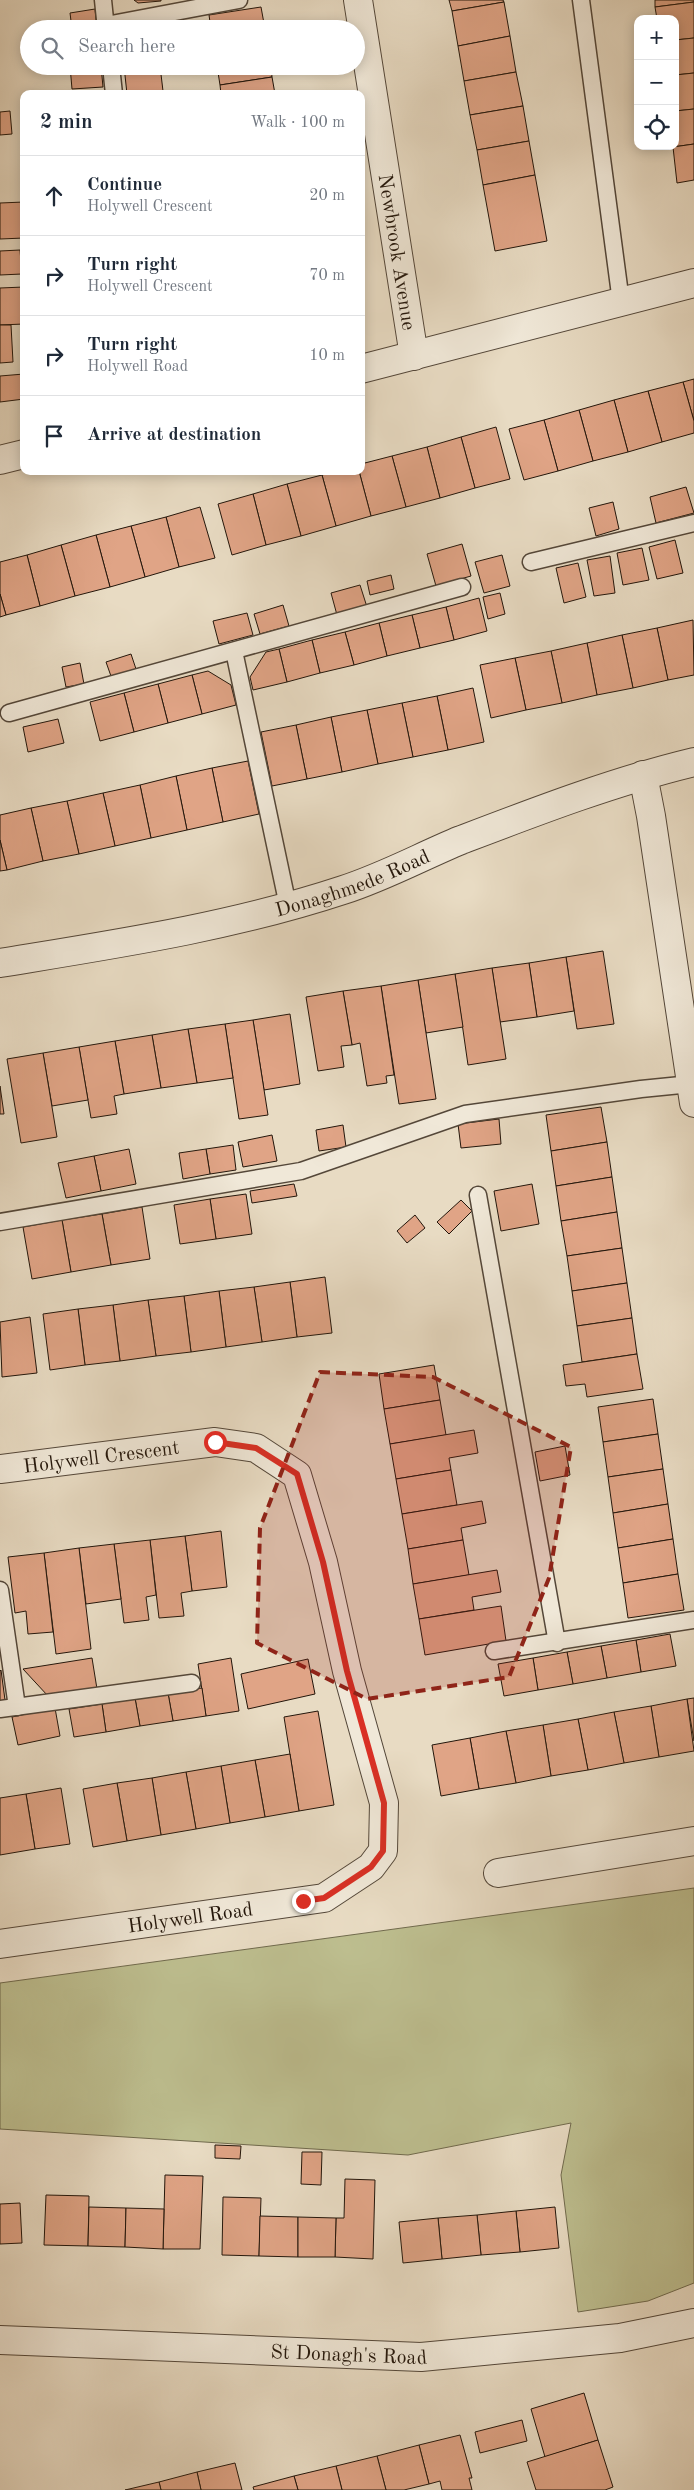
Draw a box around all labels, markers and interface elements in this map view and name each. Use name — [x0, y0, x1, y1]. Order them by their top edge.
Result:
map controls — [634, 15, 679, 150]
button: + — [634, 15, 679, 60]
search box — [20, 20, 365, 75]
icon: search — [38, 34, 66, 62]
text: Search here — [78, 38, 175, 57]
button: − — [634, 60, 679, 105]
button: locate — [634, 105, 679, 150]
text: 2 min — [40, 112, 93, 133]
text: Walk · 100 m — [250, 115, 345, 131]
street label: Newbrook Avenue — [373, 173, 418, 332]
text: Continue — [87, 176, 162, 195]
icon: ahead — [40, 182, 68, 210]
text: 20 m — [309, 188, 345, 204]
text: Holywell Crescent — [87, 199, 213, 215]
text: Turn right — [87, 256, 177, 275]
icon: right — [40, 262, 68, 290]
text: 70 m — [309, 268, 345, 284]
text: Holywell Crescent — [87, 279, 213, 295]
text: Turn right — [87, 336, 177, 355]
icon: right — [40, 342, 68, 370]
text: 10 m — [309, 348, 345, 364]
text: Holywell Road — [87, 359, 188, 375]
icon: arrive — [40, 422, 68, 450]
text: Arrive at destination — [87, 426, 261, 445]
street label: Donaghmede Road — [273, 847, 433, 922]
route start — [204, 1431, 227, 1454]
street label: Holywell Crescent — [22, 1439, 181, 1478]
route end — [292, 1890, 315, 1913]
street label: Holywell Road — [126, 1900, 254, 1938]
street label: St Donagh's Road — [270, 2343, 428, 2369]

